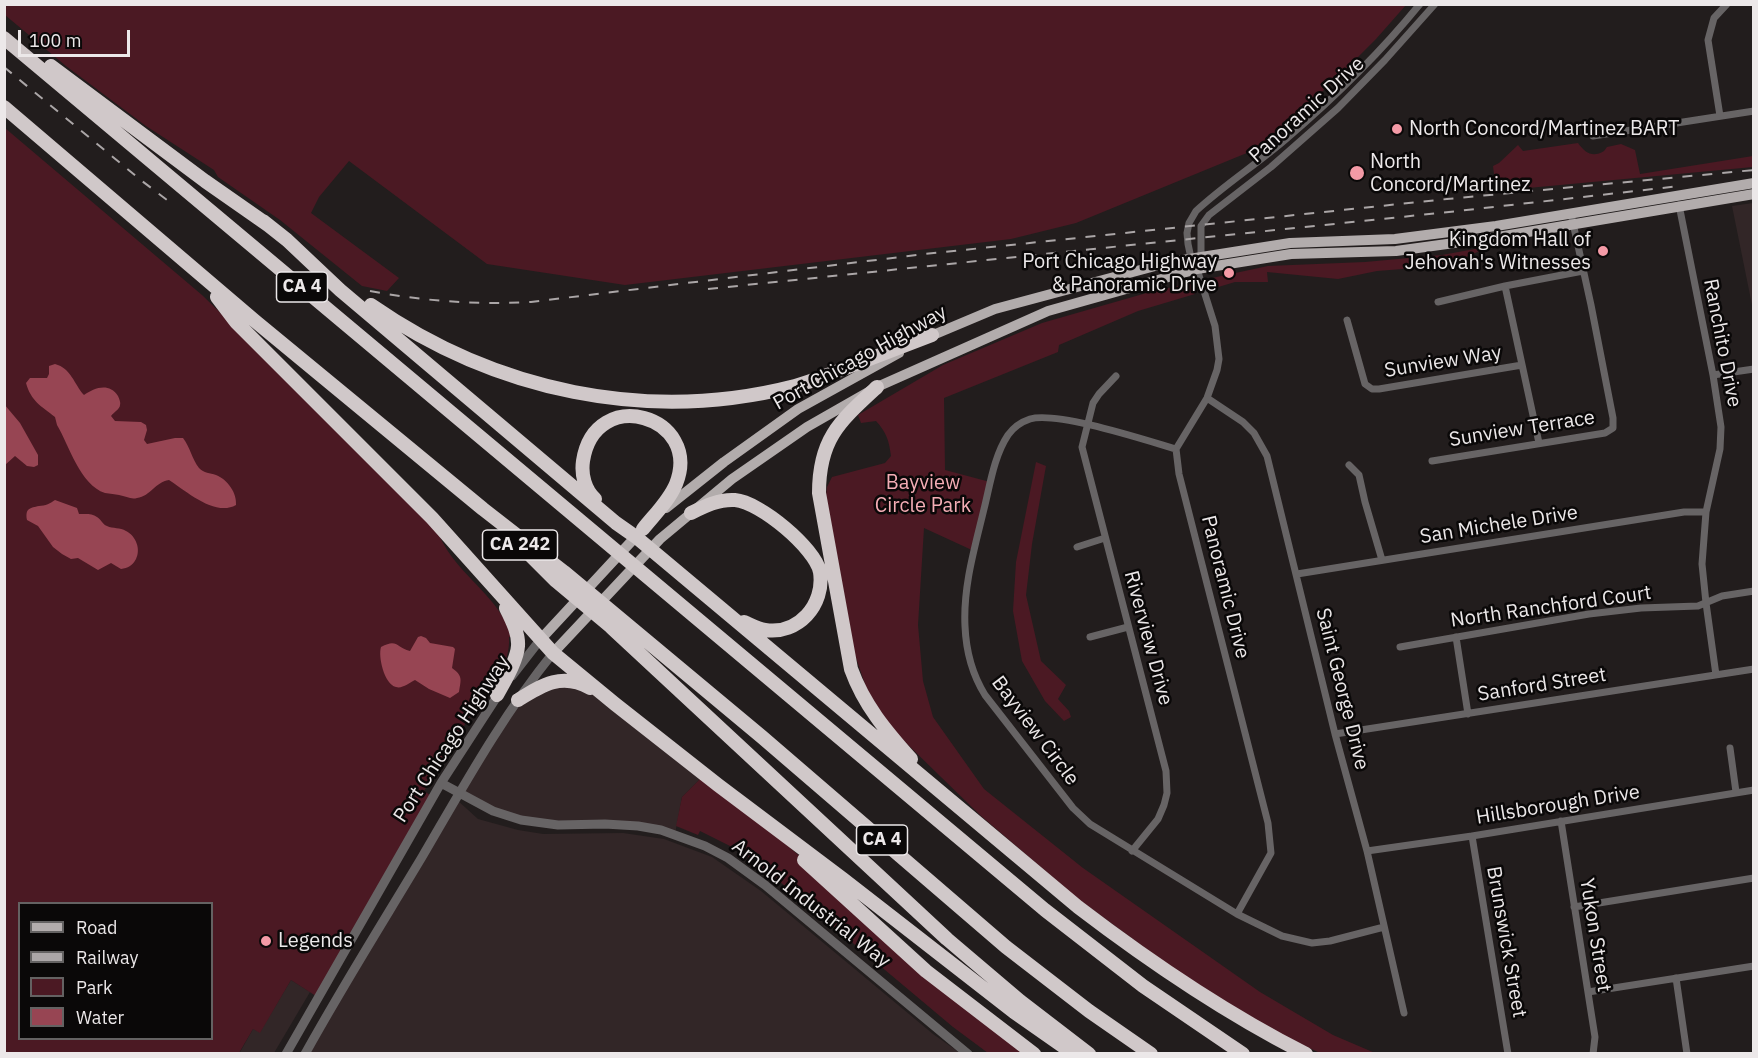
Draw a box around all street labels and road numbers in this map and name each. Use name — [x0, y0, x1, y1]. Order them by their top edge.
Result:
street label: Panoramic Drive — [1244, 52, 1370, 168]
road number: CA 4 — [276, 272, 328, 302]
street label: Ranchito Drive — [1698, 277, 1746, 409]
street label: Port Chicago Highway — [769, 300, 951, 416]
street label: Sunview Way — [1383, 341, 1503, 383]
street label: Sunview Terrace — [1447, 406, 1597, 452]
street label: San Michele Drive — [1418, 501, 1580, 549]
street label: Panoramic Drive — [1196, 513, 1254, 661]
road number: CA 242 — [482, 530, 558, 560]
street label: Riverview Drive — [1119, 568, 1177, 708]
street label: North Ranchford Court — [1449, 581, 1653, 633]
street label: Saint George Drive — [1310, 606, 1374, 772]
street label: Port Chicago Highway — [389, 651, 515, 827]
street label: Sanford Street — [1476, 663, 1608, 707]
street label: Bayview Circle — [986, 672, 1084, 790]
street label: Hillsborough Drive — [1474, 780, 1642, 830]
road number: CA 4 — [856, 825, 908, 855]
street label: Arnold Industrial Way — [727, 835, 895, 973]
street label: Brunswick Street — [1481, 864, 1531, 1020]
street label: Yukon Street — [1574, 876, 1616, 994]

